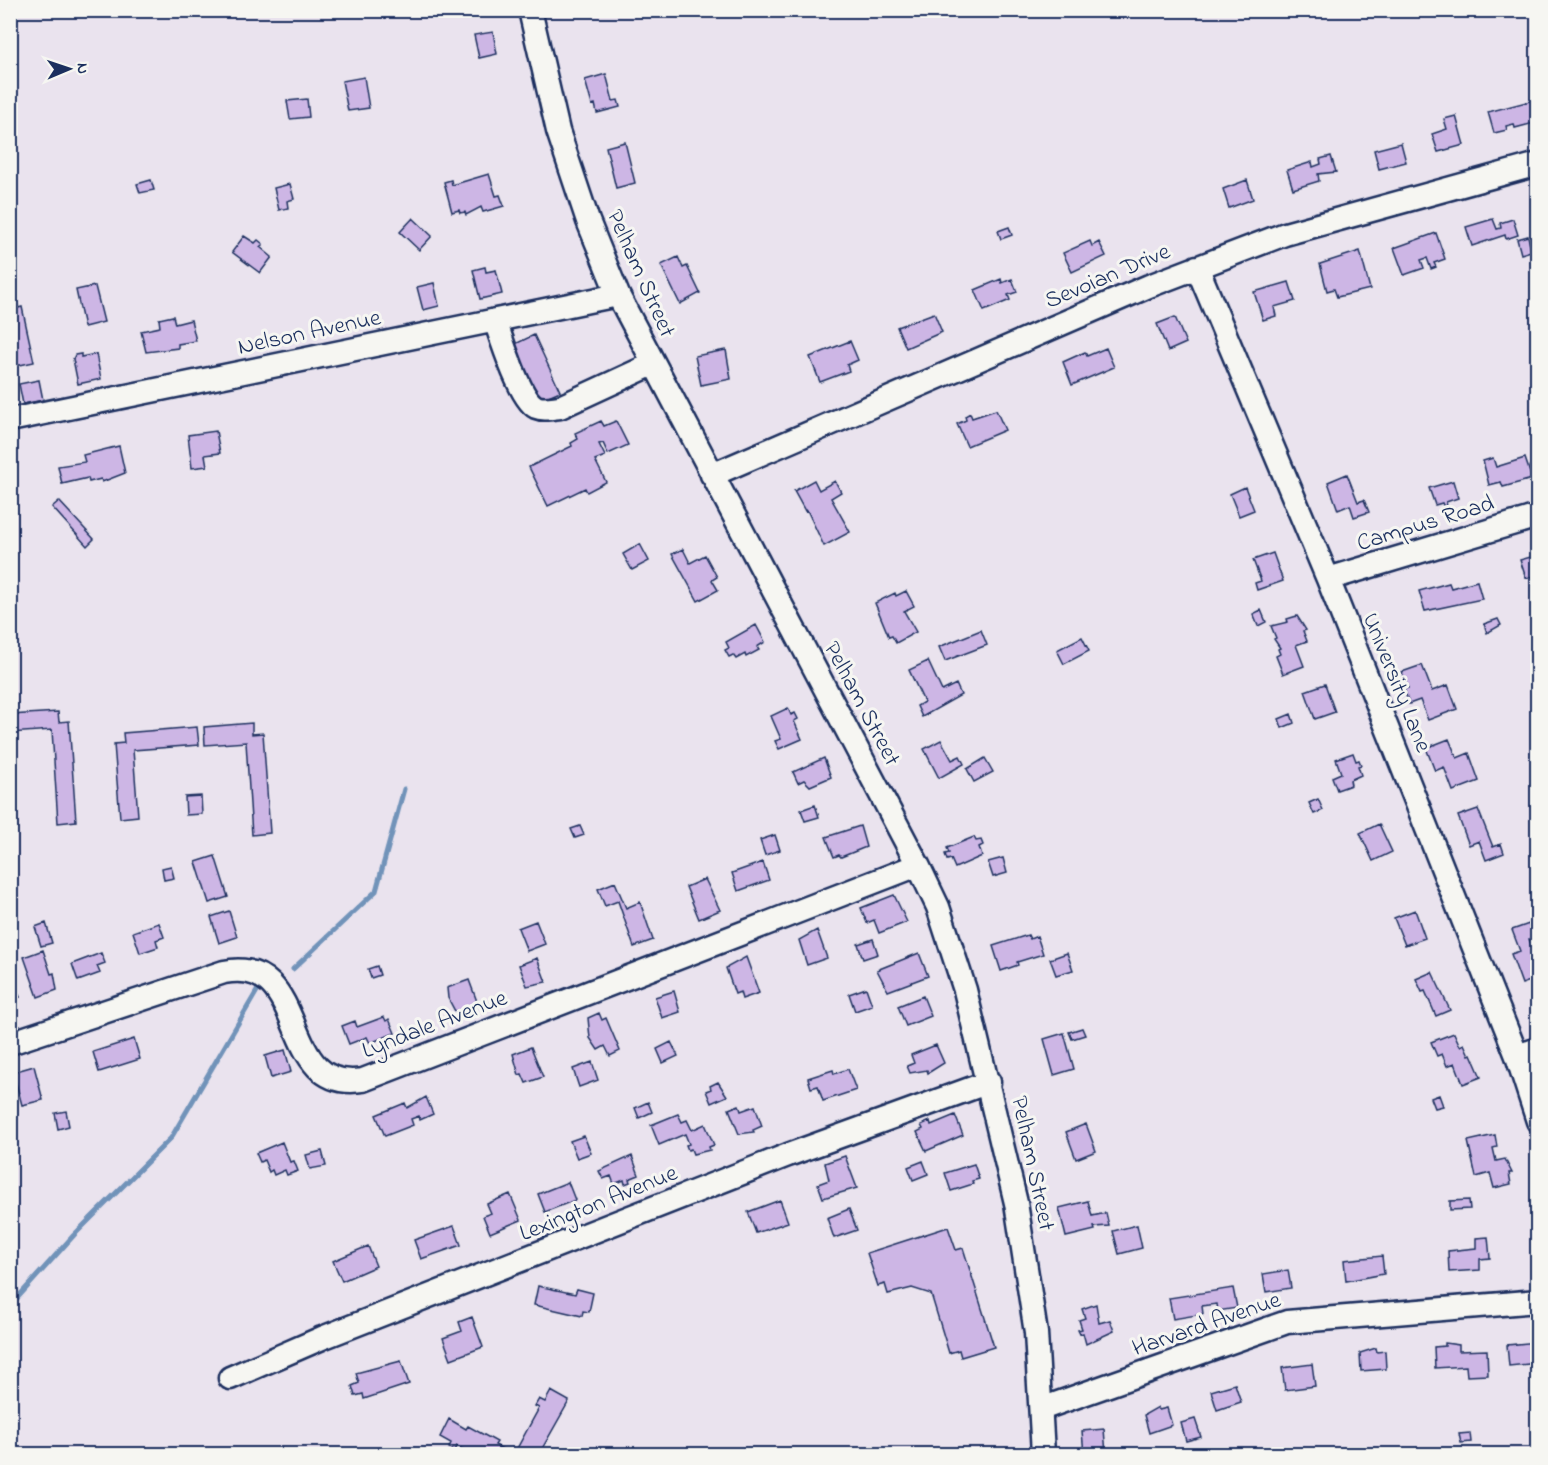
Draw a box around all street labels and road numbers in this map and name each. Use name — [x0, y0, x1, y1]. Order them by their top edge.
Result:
street label: Pelham Street — [596, 204, 684, 344]
street label: Sevoian Drive — [1040, 235, 1176, 319]
street label: Nelson Avenue — [235, 301, 384, 366]
street label: Campus Road — [1353, 487, 1499, 562]
street label: University Lane — [1351, 608, 1440, 759]
street label: Pelham Street — [813, 636, 908, 773]
street label: Lyndale Avenue — [357, 981, 513, 1070]
street label: Pelham Street — [1000, 1093, 1063, 1234]
street label: Lexington Avenue — [515, 1157, 683, 1252]
street label: Harvard Avenue — [1128, 1283, 1286, 1367]

